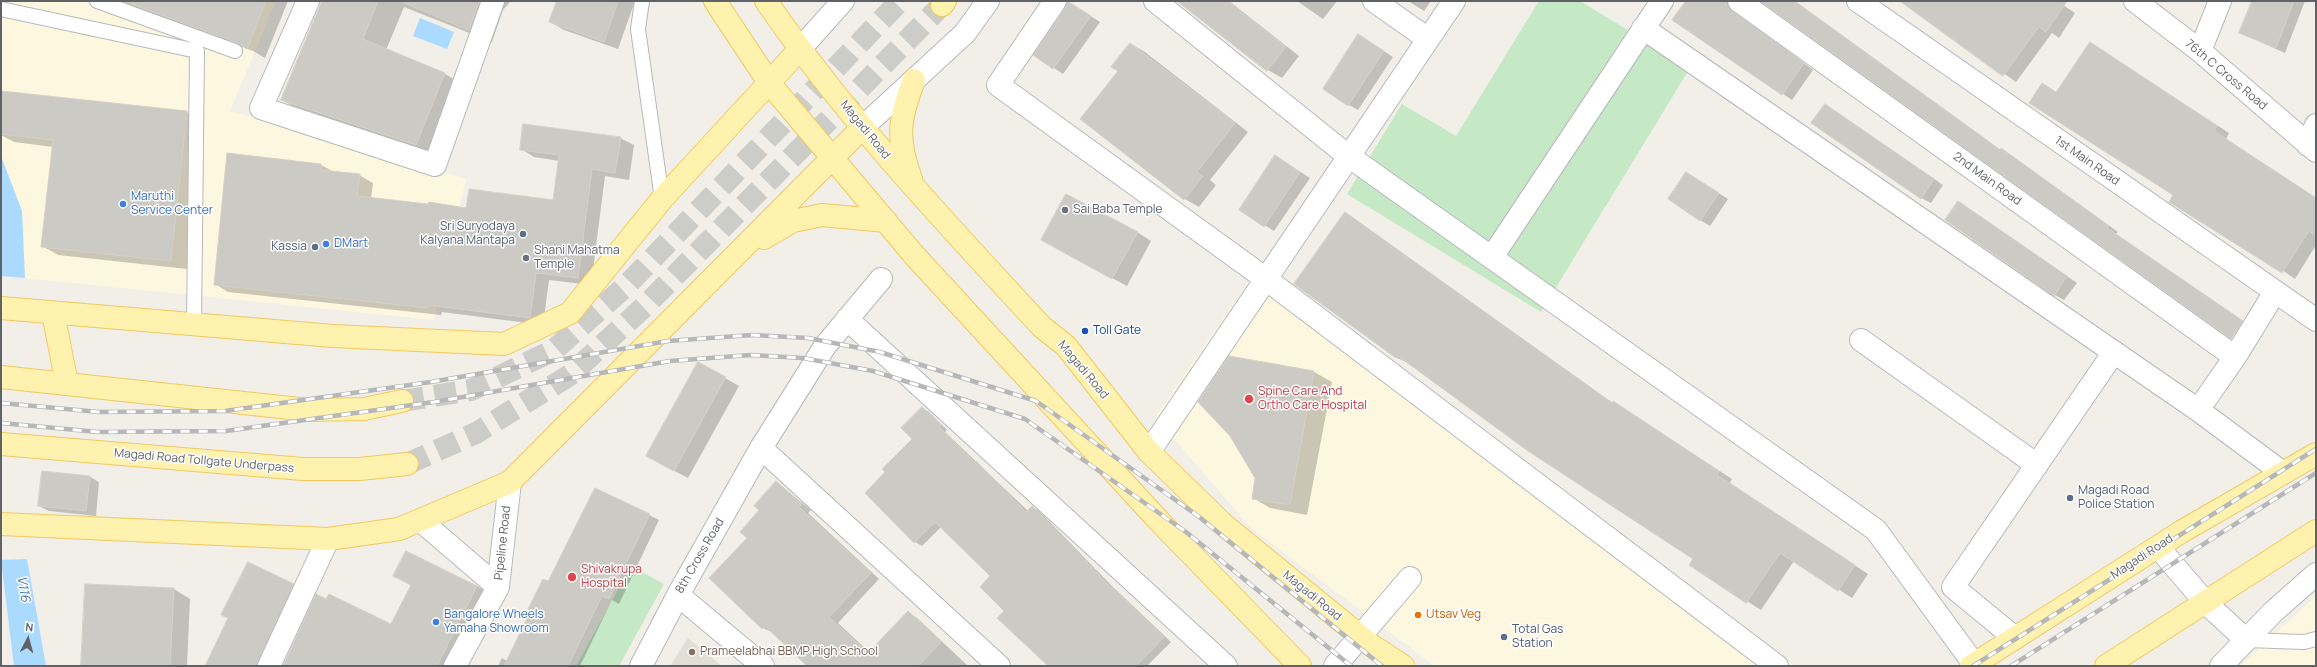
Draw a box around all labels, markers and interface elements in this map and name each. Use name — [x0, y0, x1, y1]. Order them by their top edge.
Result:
street label: 76th C Cross Road — [2182, 37, 2270, 113]
street label: Magadi Road — [837, 98, 893, 162]
street label: 1st Main Road — [2052, 133, 2122, 189]
street label: 2nd Main Road — [1950, 149, 2024, 209]
place label: Maruthi Service Center — [131, 190, 213, 218]
marker: Maruthi Service Center — [118, 199, 128, 209]
place label: Sai Baba Temple — [1073, 203, 1163, 217]
marker: Sai Baba Temple — [1060, 205, 1070, 215]
place label: Sri Suryodaya Kalyana Mantapa — [420, 220, 515, 248]
marker: Sri Suryodaya Kalyana Mantapa — [518, 229, 528, 239]
place label: DMart — [334, 237, 368, 251]
marker: DMart — [321, 239, 331, 249]
place label: Kassia — [271, 240, 307, 254]
marker: Kassia — [310, 242, 320, 252]
place label: Shani Mahatma Temple — [534, 244, 620, 272]
marker: Shani Mahatma Temple — [521, 253, 531, 263]
place label: Toll Gate — [1093, 324, 1141, 338]
marker: Toll Gate — [1080, 326, 1090, 336]
street label: Magadi Road — [1055, 338, 1111, 402]
place label: Spine Care And Ortho Care Hospital — [1258, 385, 1367, 413]
marker: Spine Care And Ortho Care Hospital — [1243, 393, 1255, 405]
street label: Magadi Road Tollgate Underpass — [113, 446, 295, 476]
place label: Magadi Road Police Station — [2078, 484, 2154, 512]
marker: Magadi Road Police Station — [2065, 493, 2075, 503]
street label: Pipeline Road — [492, 505, 514, 581]
street label: 8th Cross Road — [673, 516, 727, 596]
street label: Magadi Road — [2108, 532, 2176, 582]
place label: Shivakrupa Hospital — [581, 563, 642, 591]
street label: Magadi Road — [1280, 568, 1344, 624]
marker: Shivakrupa Hospital — [566, 571, 578, 583]
water label: V116 — [13, 575, 33, 603]
place label: Bangalore Wheels Yamaha Showroom — [444, 608, 549, 636]
place label: Utsav Veg — [1426, 608, 1481, 622]
marker: Utsav Veg — [1413, 610, 1423, 620]
marker: Bangalore Wheels Yamaha Showroom — [431, 617, 441, 627]
north arrow — [8, 619, 48, 659]
text: N — [25, 619, 34, 634]
place label: Total Gas Station — [1512, 623, 1563, 651]
marker: Total Gas Station — [1499, 632, 1509, 642]
place label: Prameelabhai BBMP High School — [700, 645, 878, 659]
marker: Prameelabhai BBMP High School — [687, 647, 697, 657]

